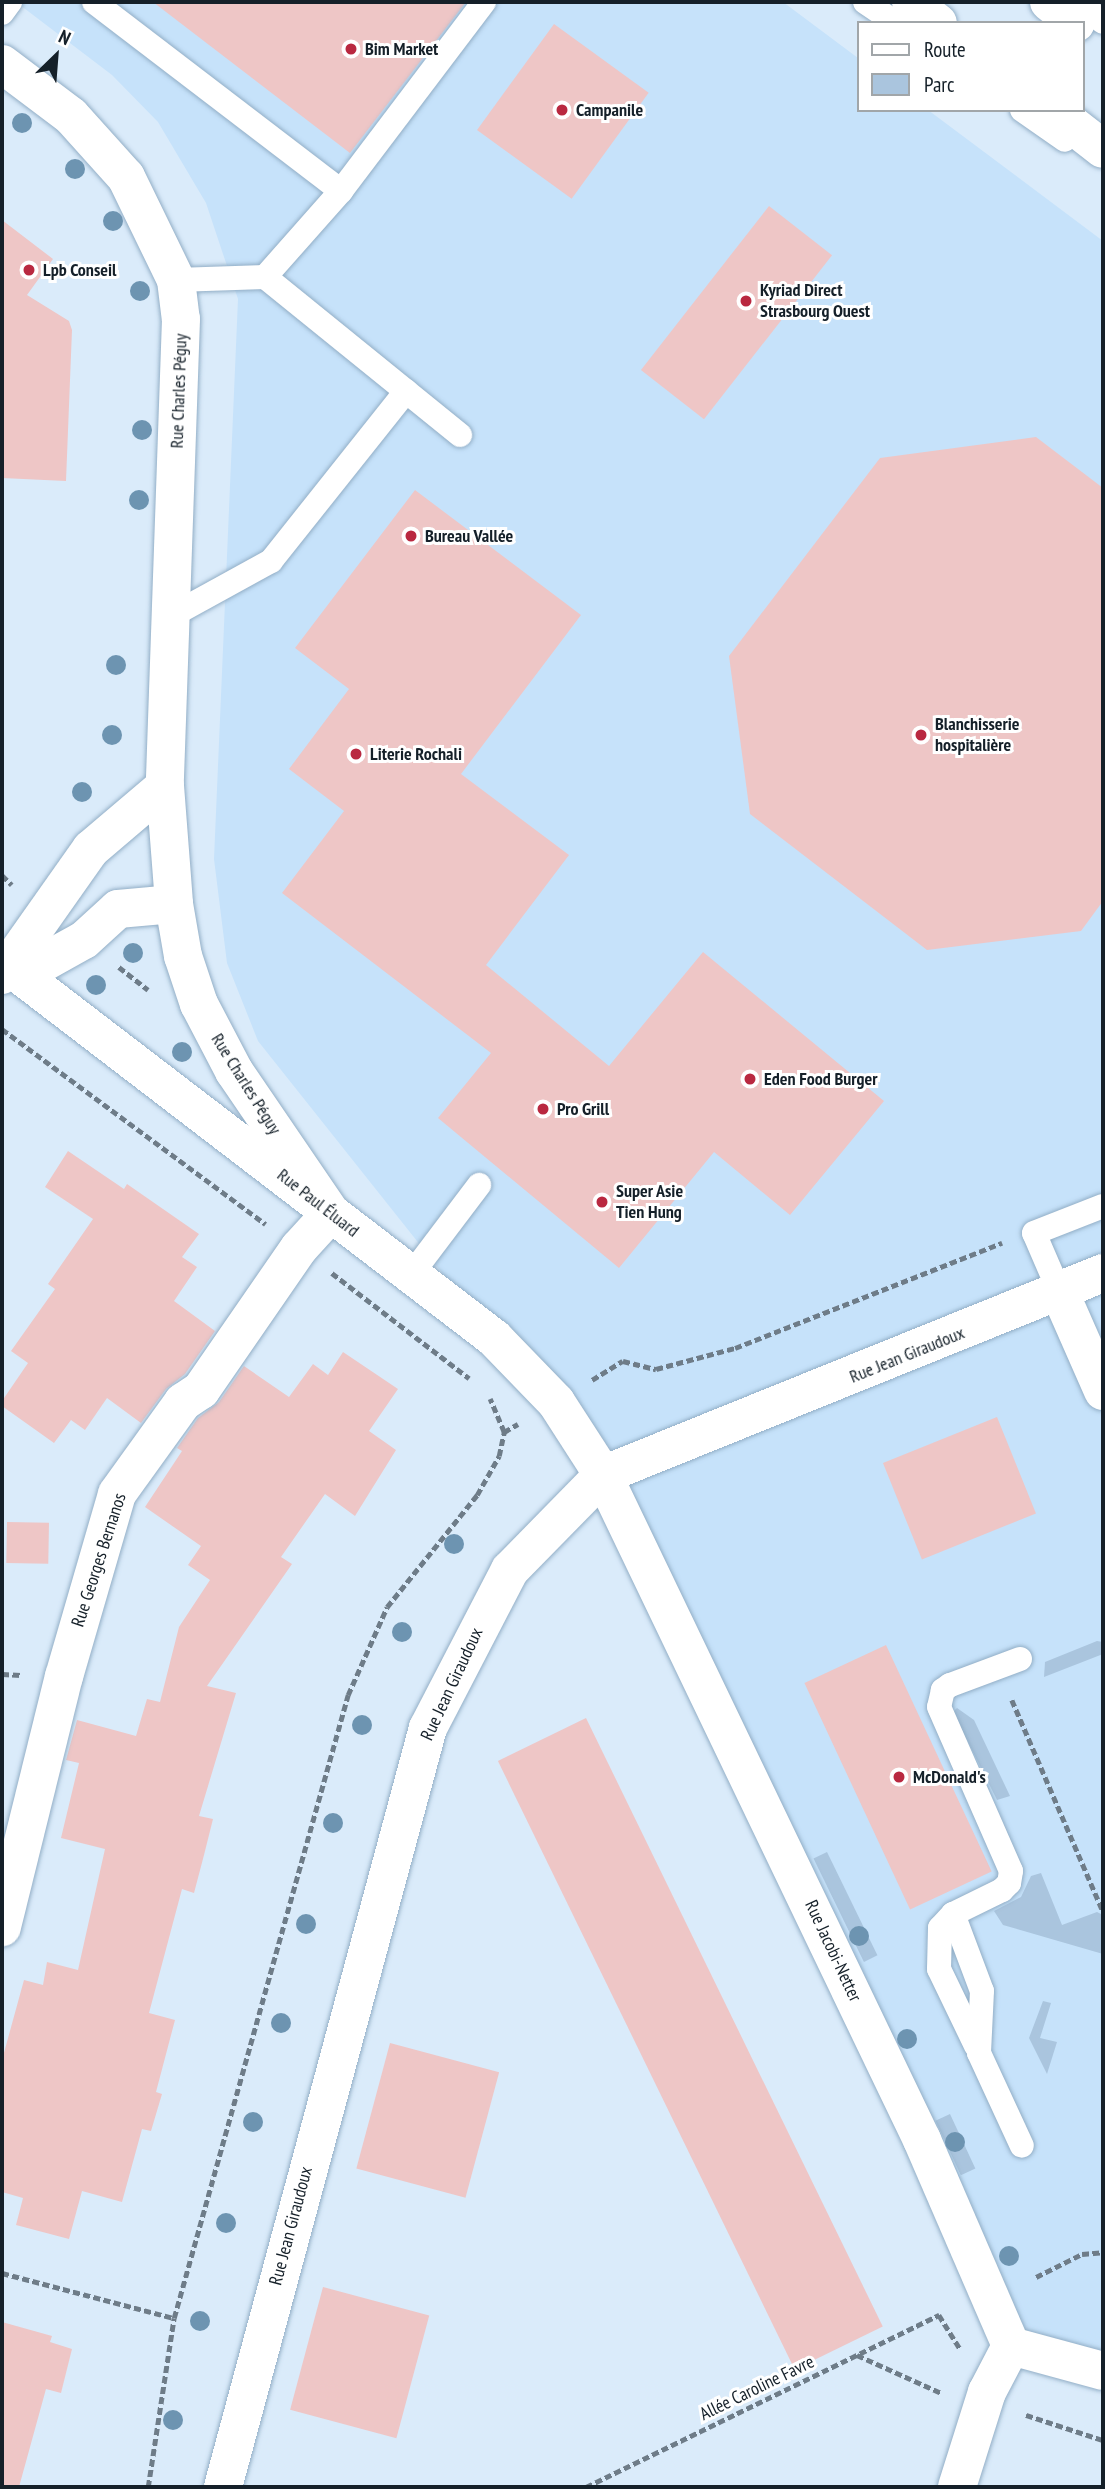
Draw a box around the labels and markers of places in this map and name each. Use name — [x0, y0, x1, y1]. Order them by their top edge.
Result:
place label: Bim Market — [365, 38, 438, 60]
marker: Bim Market — [343, 41, 359, 57]
place label: Campanile — [576, 99, 643, 121]
marker: Campanile — [554, 102, 570, 118]
place label: Lpb Conseil — [43, 259, 117, 281]
marker: Lpb Conseil — [21, 262, 37, 278]
place label: Kyriad Direct Strasbourg Ouest — [760, 280, 870, 322]
marker: Kyriad Direct Strasbourg Ouest — [738, 293, 754, 309]
place label: Bureau Vallée — [425, 525, 514, 547]
marker: Bureau Vallée — [403, 528, 419, 544]
place label: Blanchisserie hospitalière — [935, 714, 1019, 756]
marker: Blanchisserie hospitalière — [913, 727, 929, 743]
place label: Literie Rochali — [370, 743, 462, 765]
marker: Literie Rochali — [348, 746, 364, 762]
place label: Eden Food Burger — [764, 1068, 878, 1090]
marker: Eden Food Burger — [742, 1071, 758, 1087]
place label: Pro Grill — [557, 1098, 609, 1120]
marker: Pro Grill — [535, 1101, 551, 1117]
place label: Super Asie Tien Hung — [616, 1181, 684, 1224]
marker: Super Asie Tien Hung — [594, 1194, 610, 1210]
place label: McDonald's — [913, 1766, 986, 1788]
marker: McDonald's — [891, 1769, 907, 1785]

